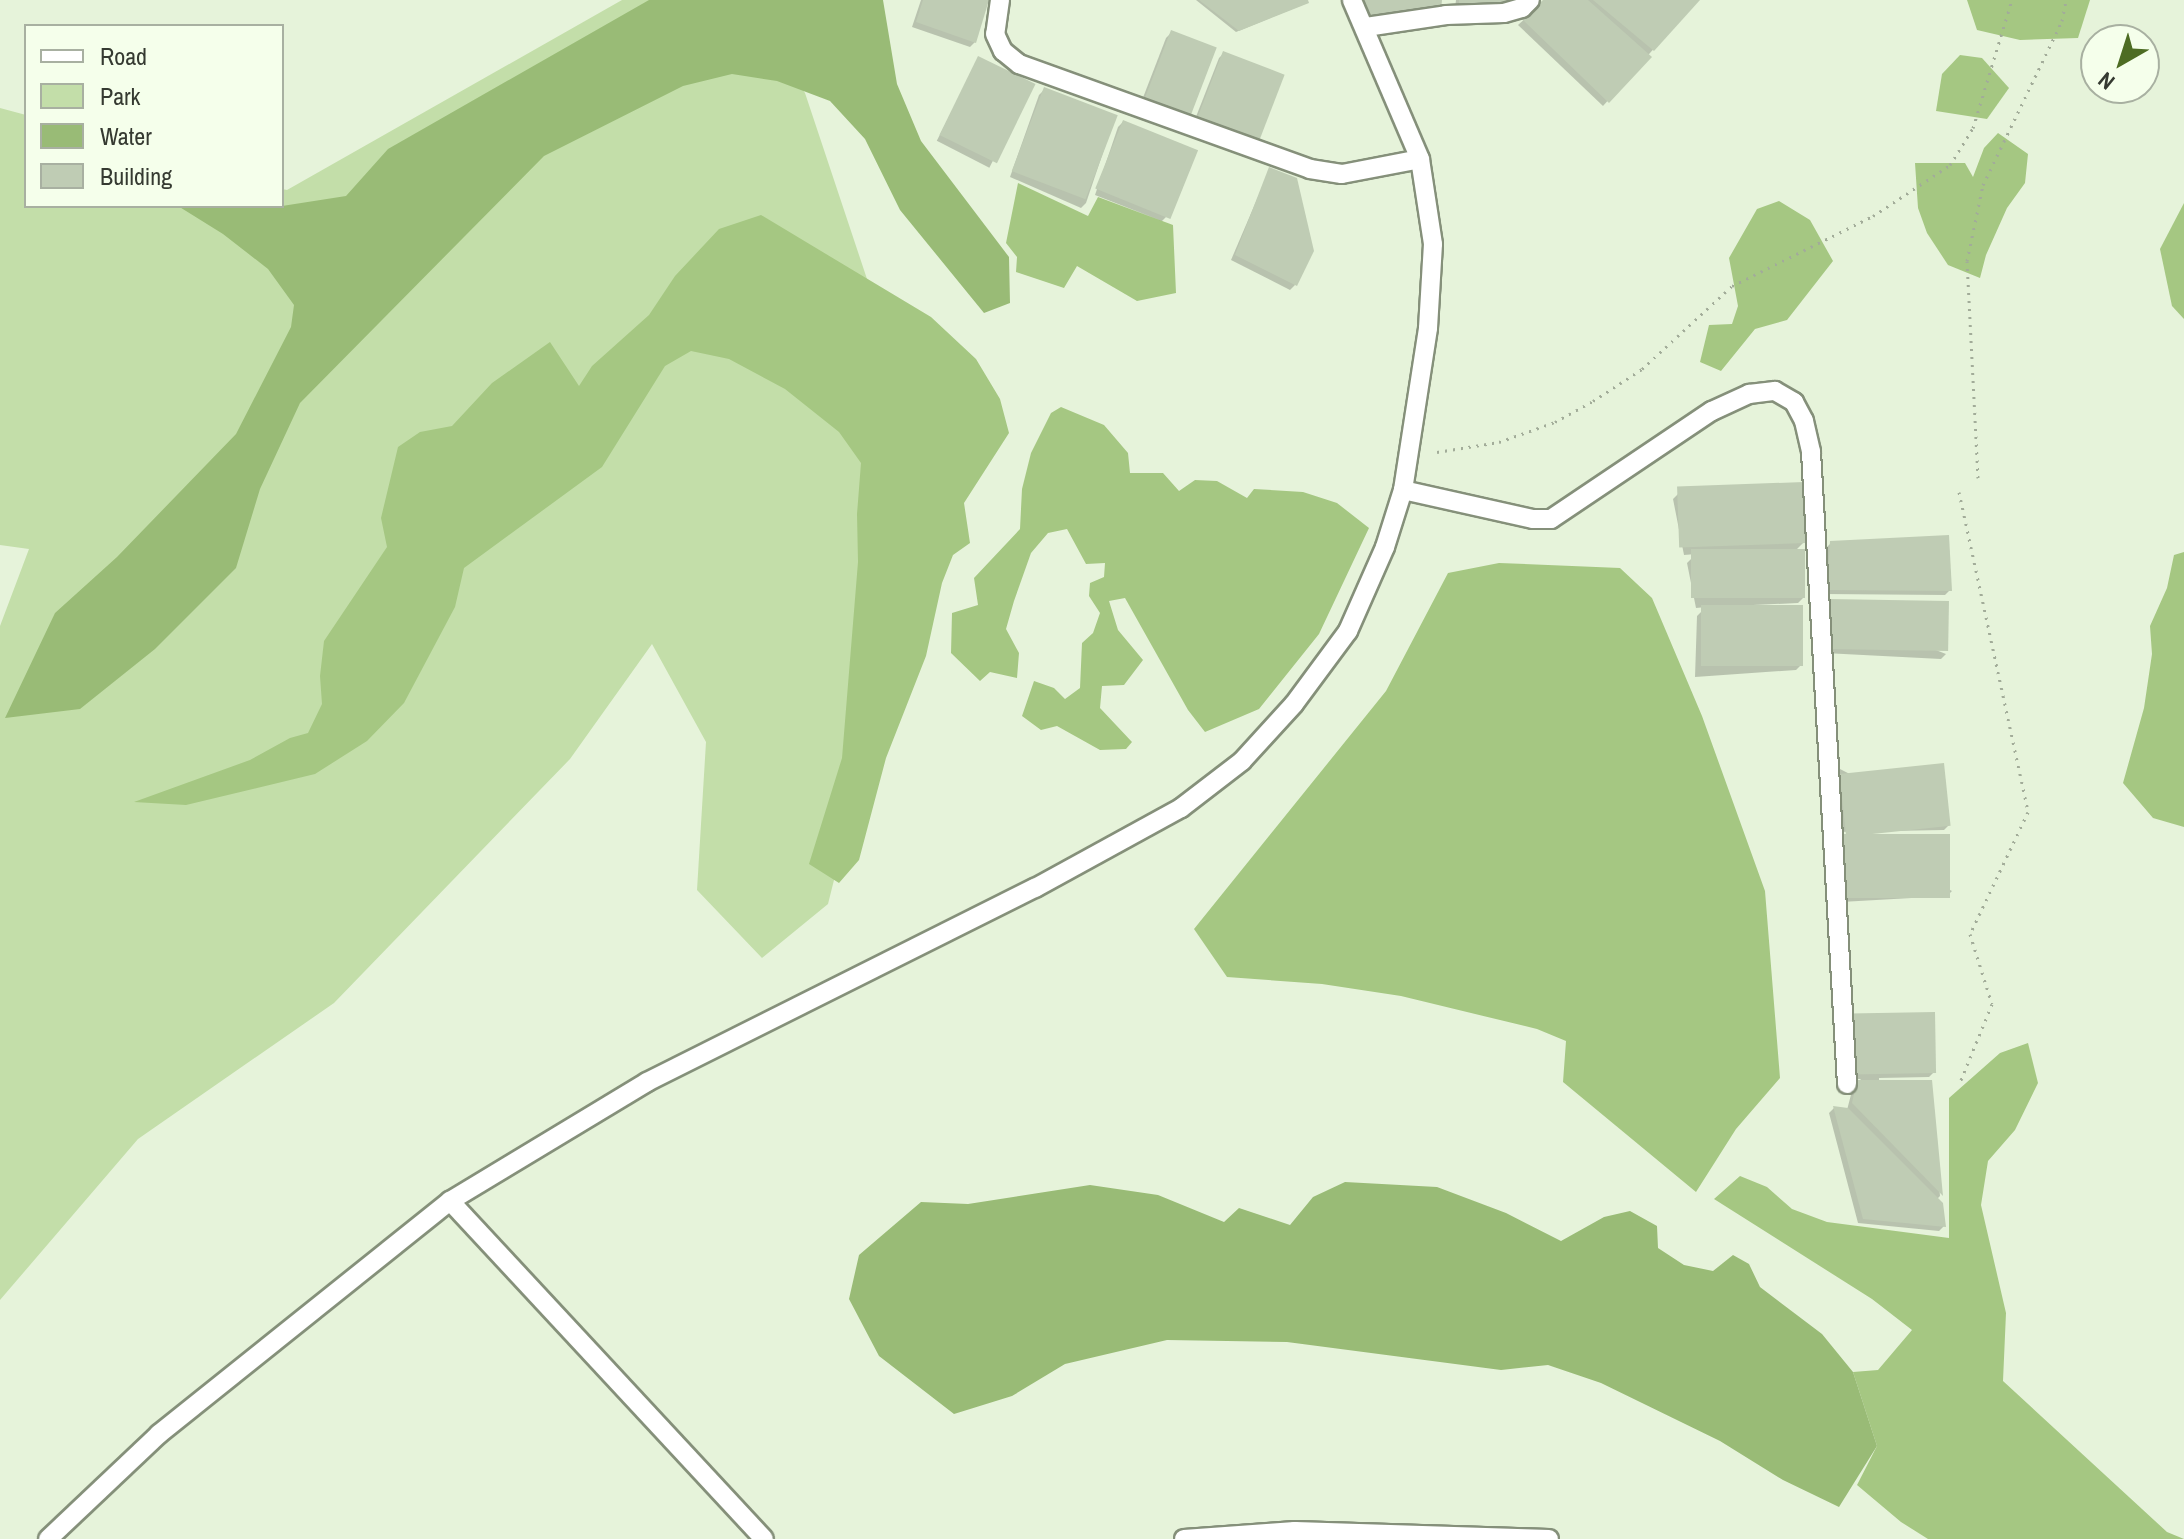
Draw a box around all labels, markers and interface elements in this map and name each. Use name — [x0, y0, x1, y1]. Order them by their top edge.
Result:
legend — [24, 24, 284, 208]
north arrow — [2080, 24, 2160, 104]
text: Road — [100, 40, 147, 72]
text: N — [2092, 65, 2121, 97]
text: Park — [100, 80, 140, 112]
text: Water — [100, 120, 152, 152]
text: Building — [100, 160, 172, 192]

